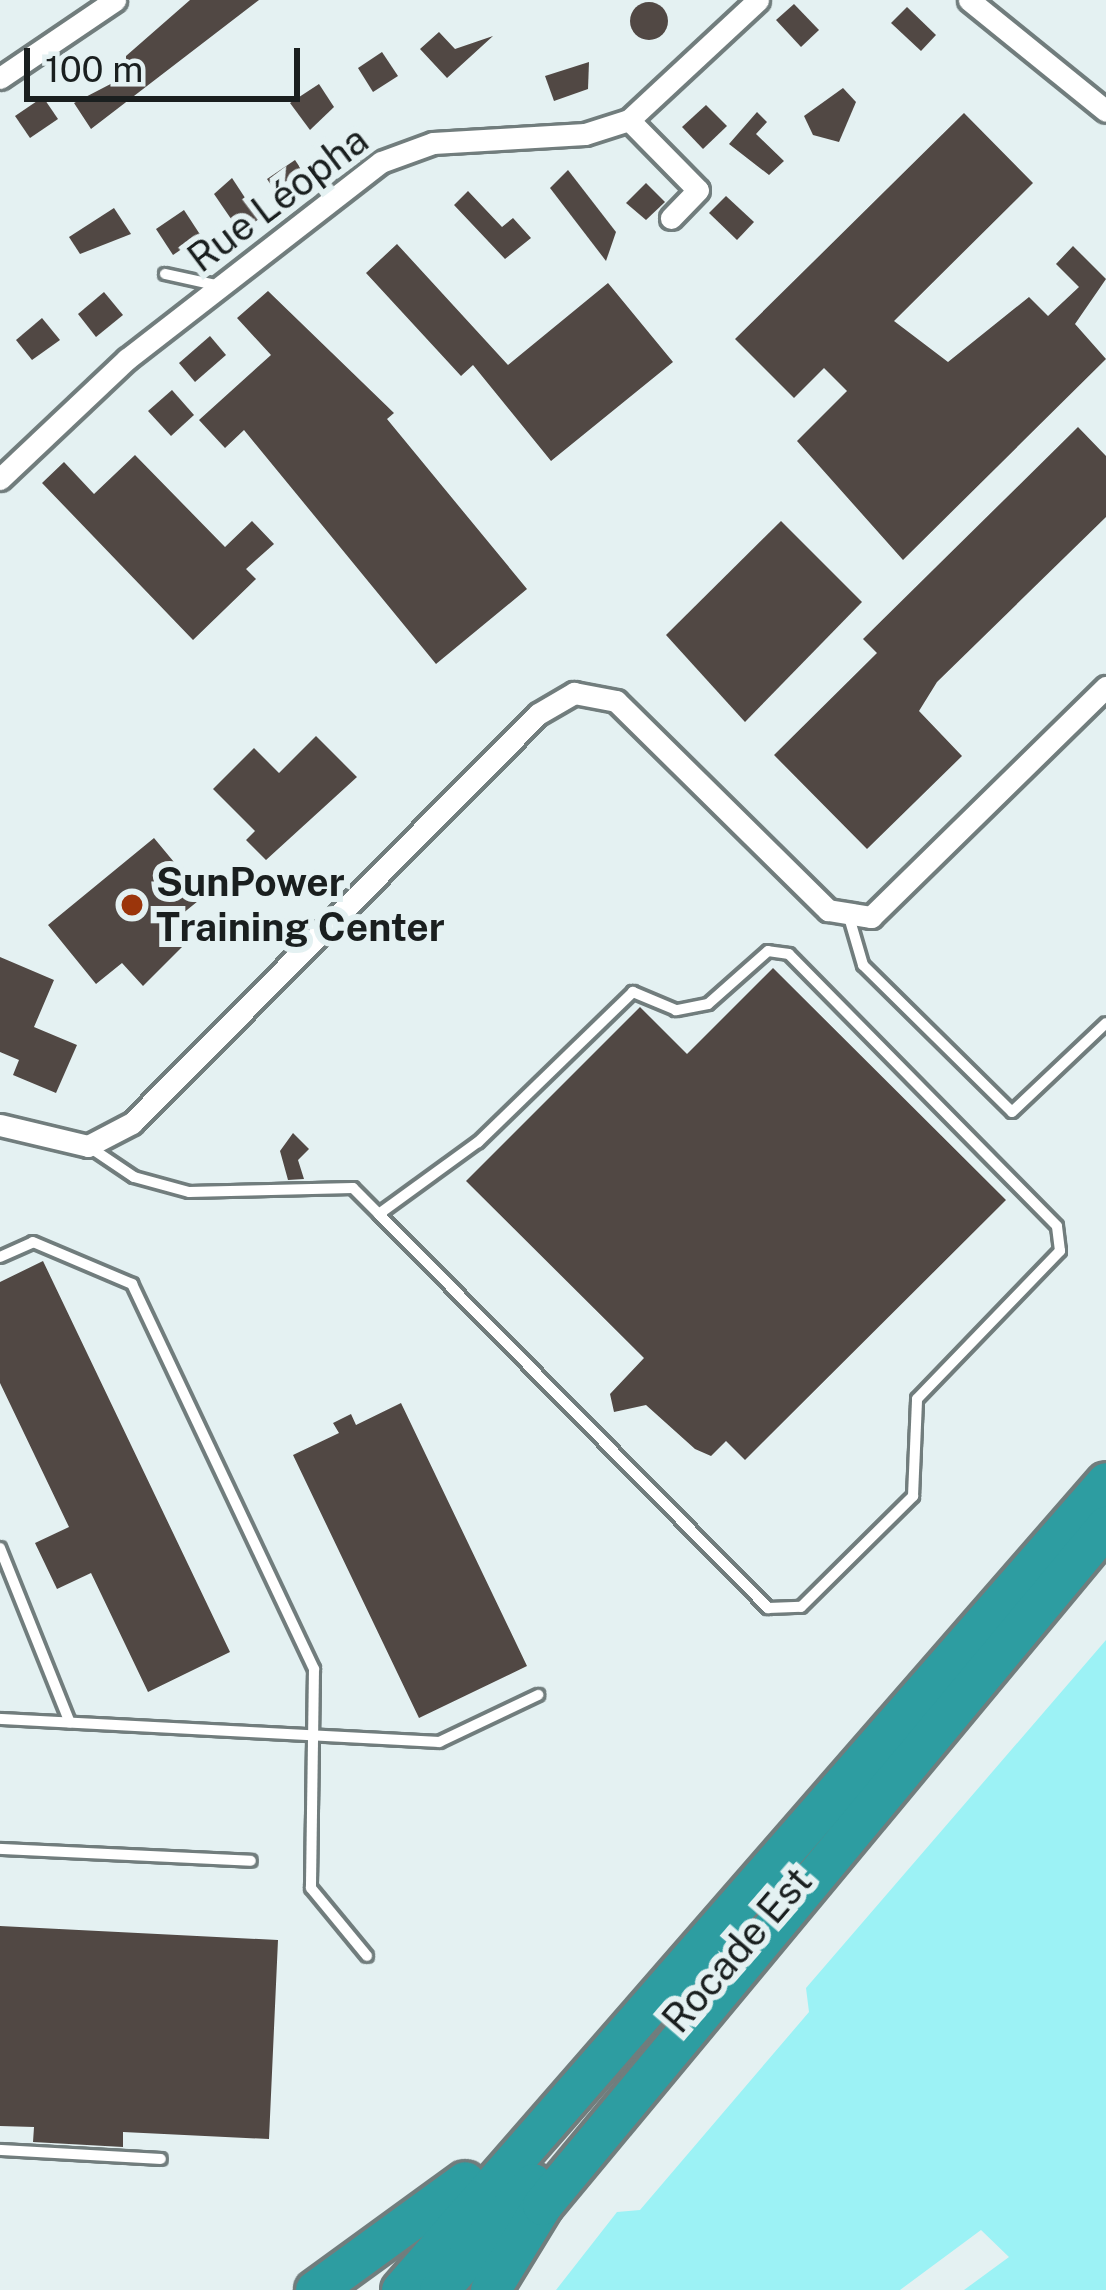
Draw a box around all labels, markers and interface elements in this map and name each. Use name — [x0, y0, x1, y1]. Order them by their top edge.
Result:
scale bar — [30, 24, 306, 98]
text: 100 m — [45, 48, 143, 90]
street label: Rue Léopha — [179, 116, 377, 282]
place label: SunPower Training Center — [156, 860, 445, 951]
marker: SunPower Training Center — [119, 892, 145, 918]
street label: Rocade Est — [653, 1858, 821, 2042]

